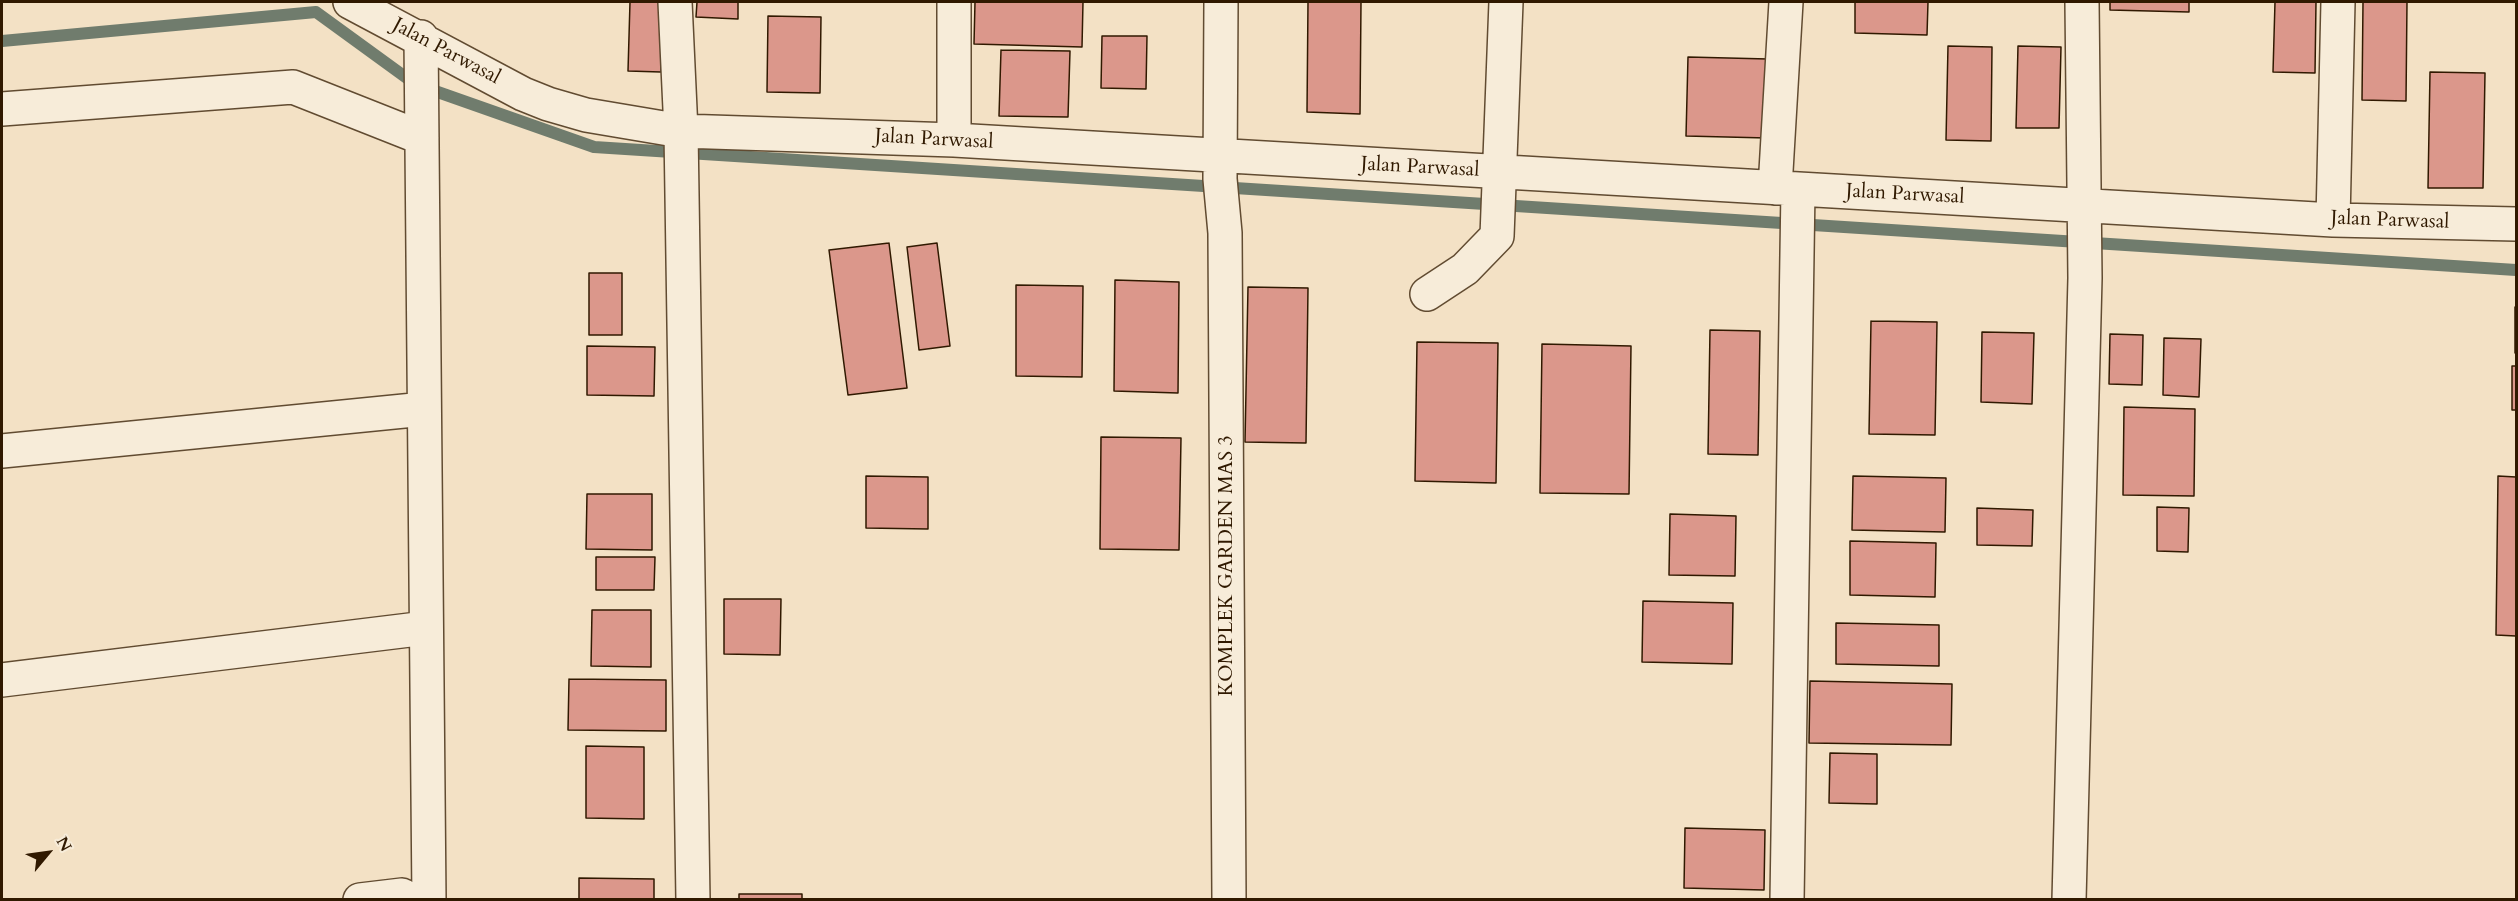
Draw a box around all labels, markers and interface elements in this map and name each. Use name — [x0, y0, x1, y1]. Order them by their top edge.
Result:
street label: Jalan Parwasal — [388, 14, 504, 90]
street label: Jalan Parwasal — [874, 125, 994, 155]
street label: Jalan Parwasal — [1360, 153, 1480, 183]
street label: Jalan Parwasal — [1845, 180, 1965, 210]
street label: Jalan Parwasal — [2330, 207, 2450, 235]
street label: KOMPLEK GARDEN MAS 3 — [1215, 435, 1239, 697]
north arrow — [18, 823, 78, 883]
text: N — [51, 833, 77, 856]

